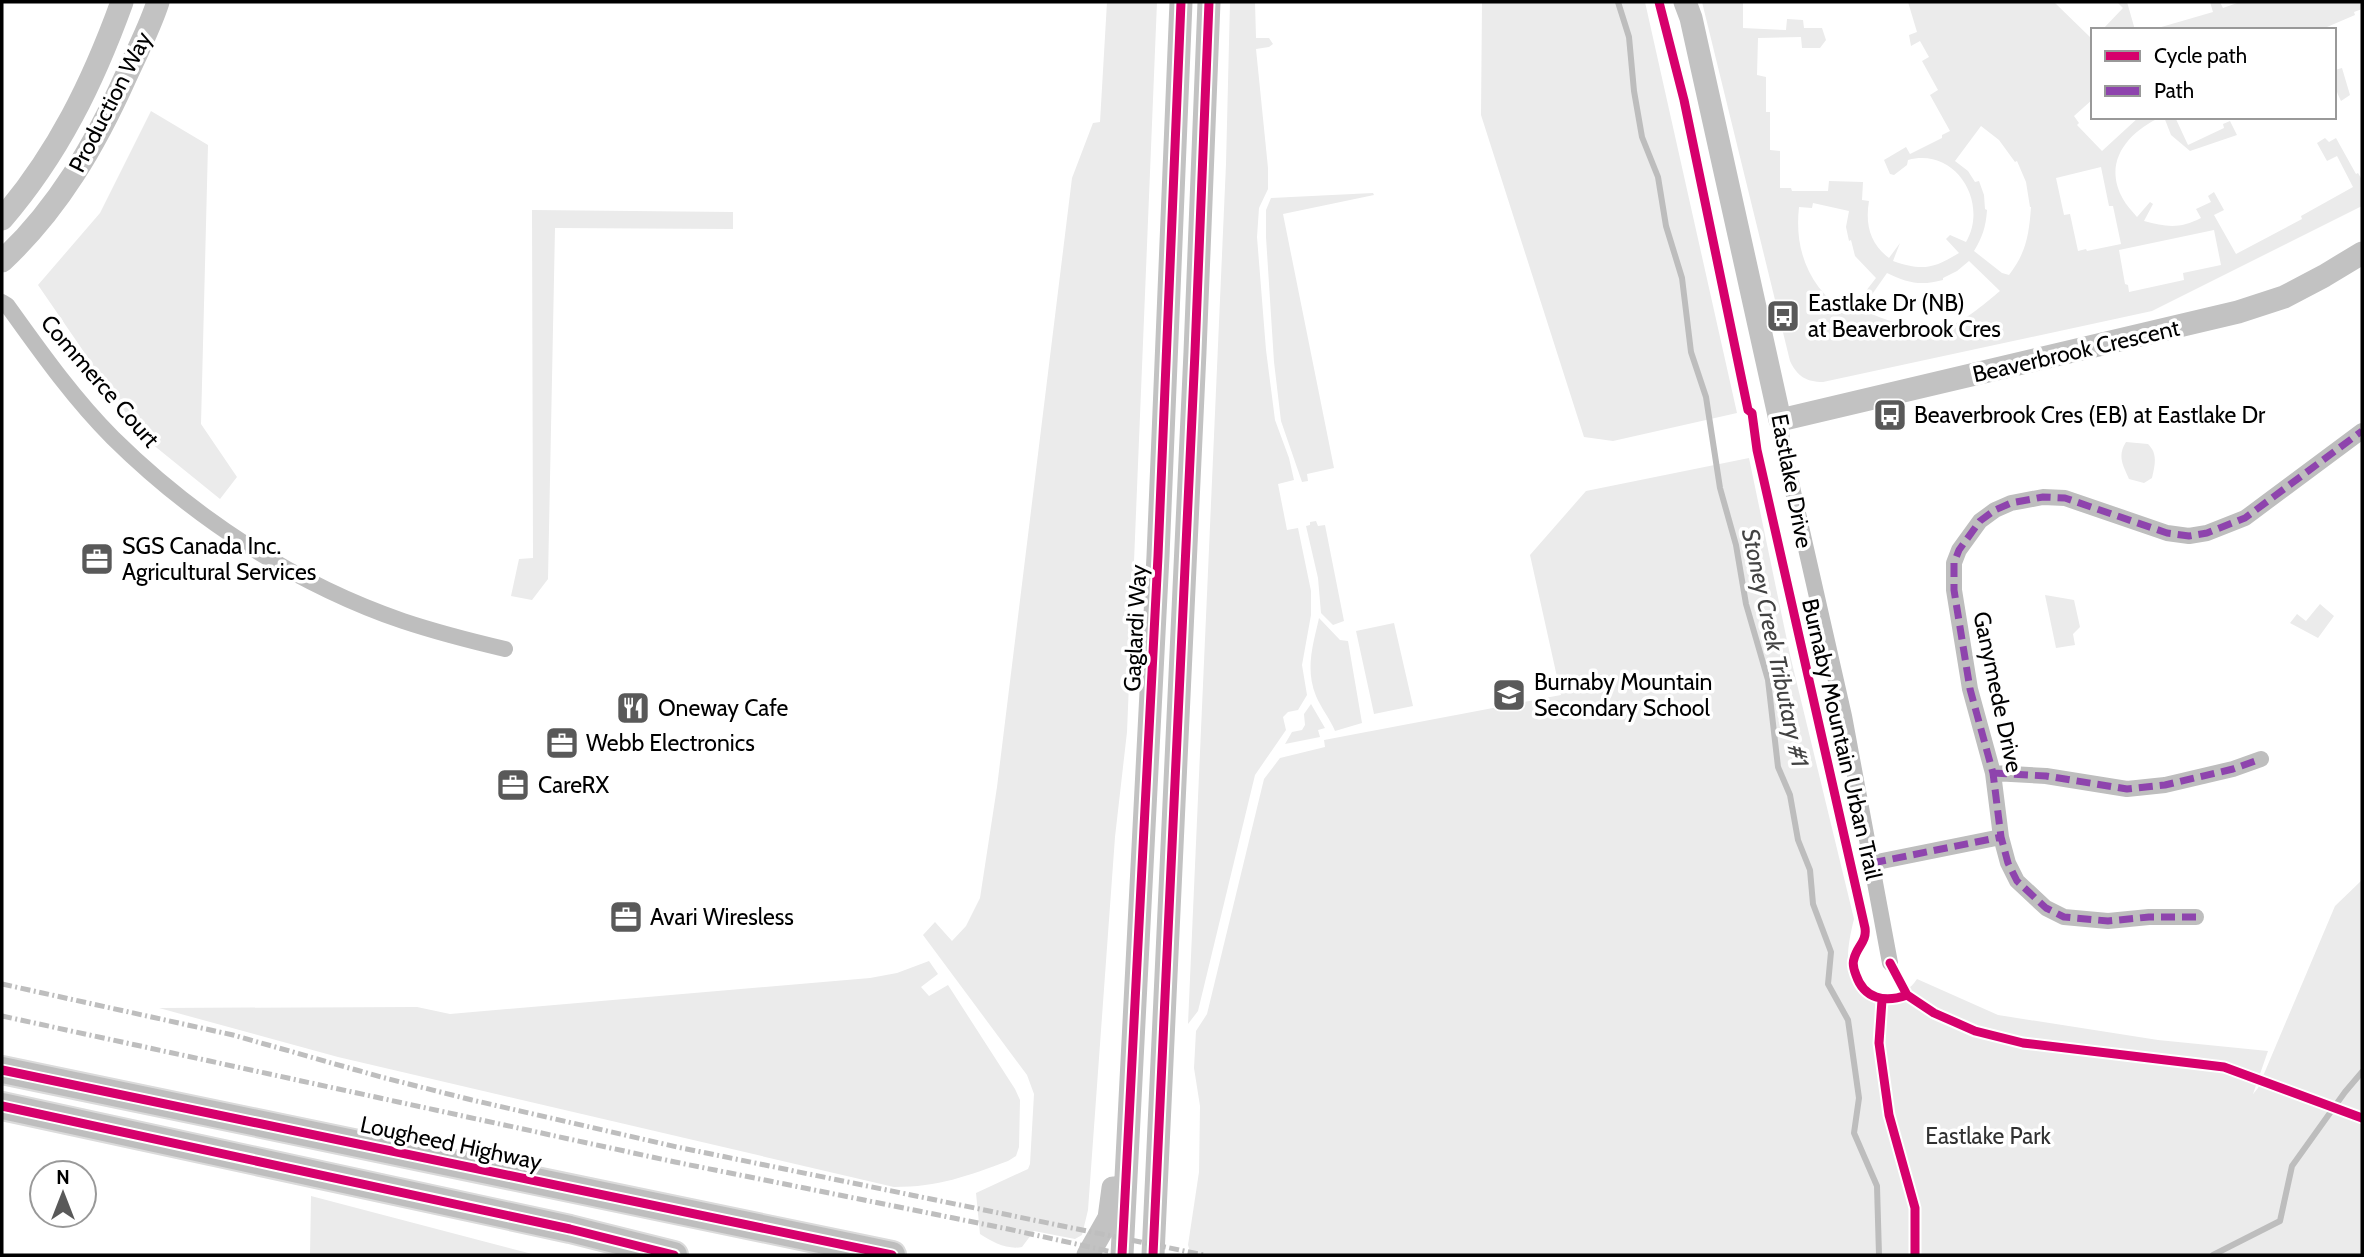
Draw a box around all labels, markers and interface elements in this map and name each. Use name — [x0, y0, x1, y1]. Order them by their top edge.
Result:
street label: Production Way — [63, 27, 158, 177]
legend — [2091, 28, 2336, 119]
text: Cycle path — [2154, 43, 2247, 68]
text: Path — [2154, 78, 2194, 103]
place label: Eastlake Dr (NB) at Beaverbrook Cres — [1808, 289, 2001, 343]
bus stop icon: Eastlake Dr (NB) at Beaverbrook Cres — [1764, 297, 1802, 335]
street label: Commerce Court — [35, 309, 165, 453]
street label: Beaverbrook Crescent — [1970, 314, 2182, 388]
bus stop icon: Beaverbrook Cres (EB) at Eastlake Dr — [1871, 396, 1909, 434]
place label: Beaverbrook Cres (EB) at Eastlake Dr — [1914, 401, 2266, 429]
street label: Eastlake Drive — [1765, 412, 1819, 551]
water label: Stoney Creek Tributary #1 — [1736, 526, 1815, 770]
place label: SGS Canada Inc. Agricultural Services — [122, 532, 316, 586]
office icon: SGS Canada Inc. Agricultural Services — [78, 540, 116, 578]
street label: Gaglardi Way — [1118, 563, 1152, 692]
street label: Burnaby Mountain Urban Trail — [1796, 596, 1888, 883]
street label: Ganymede Drive — [1967, 609, 2029, 775]
place label: Burnaby Mountain Secondary School — [1534, 668, 1712, 722]
school or university icon: Burnaby Mountain Secondary School — [1490, 676, 1528, 714]
restaurant icon: Oneway Cafe — [614, 689, 652, 727]
place label: Oneway Cafe — [658, 694, 789, 722]
office icon: Webb Electronics — [543, 724, 581, 762]
place label: Webb Electronics — [586, 729, 755, 757]
office icon: CareRX — [494, 766, 532, 804]
place label: CareRX — [538, 771, 609, 799]
office icon: Avari Wiresless — [607, 898, 645, 936]
place label: Avari Wiresless — [650, 903, 794, 931]
street label: Lougheed Highway — [358, 1110, 545, 1176]
park label: Eastlake Park — [1925, 1122, 2052, 1150]
north arrow — [28, 1159, 98, 1229]
text: N — [56, 1166, 70, 1189]

